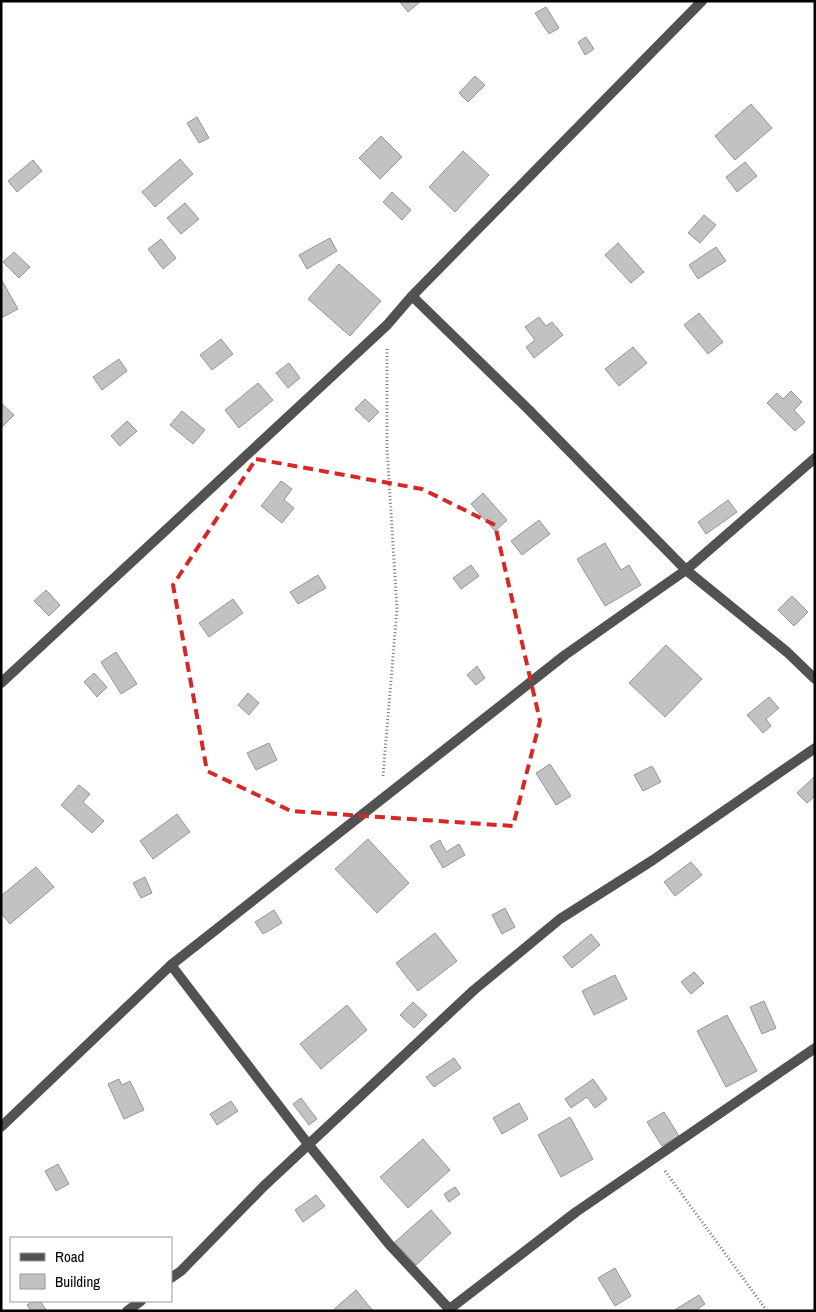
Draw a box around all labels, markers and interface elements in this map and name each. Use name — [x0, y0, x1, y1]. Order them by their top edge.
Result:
legend — [10, 1237, 172, 1302]
text: Road — [55, 1246, 84, 1267]
text: Building — [55, 1271, 100, 1292]

